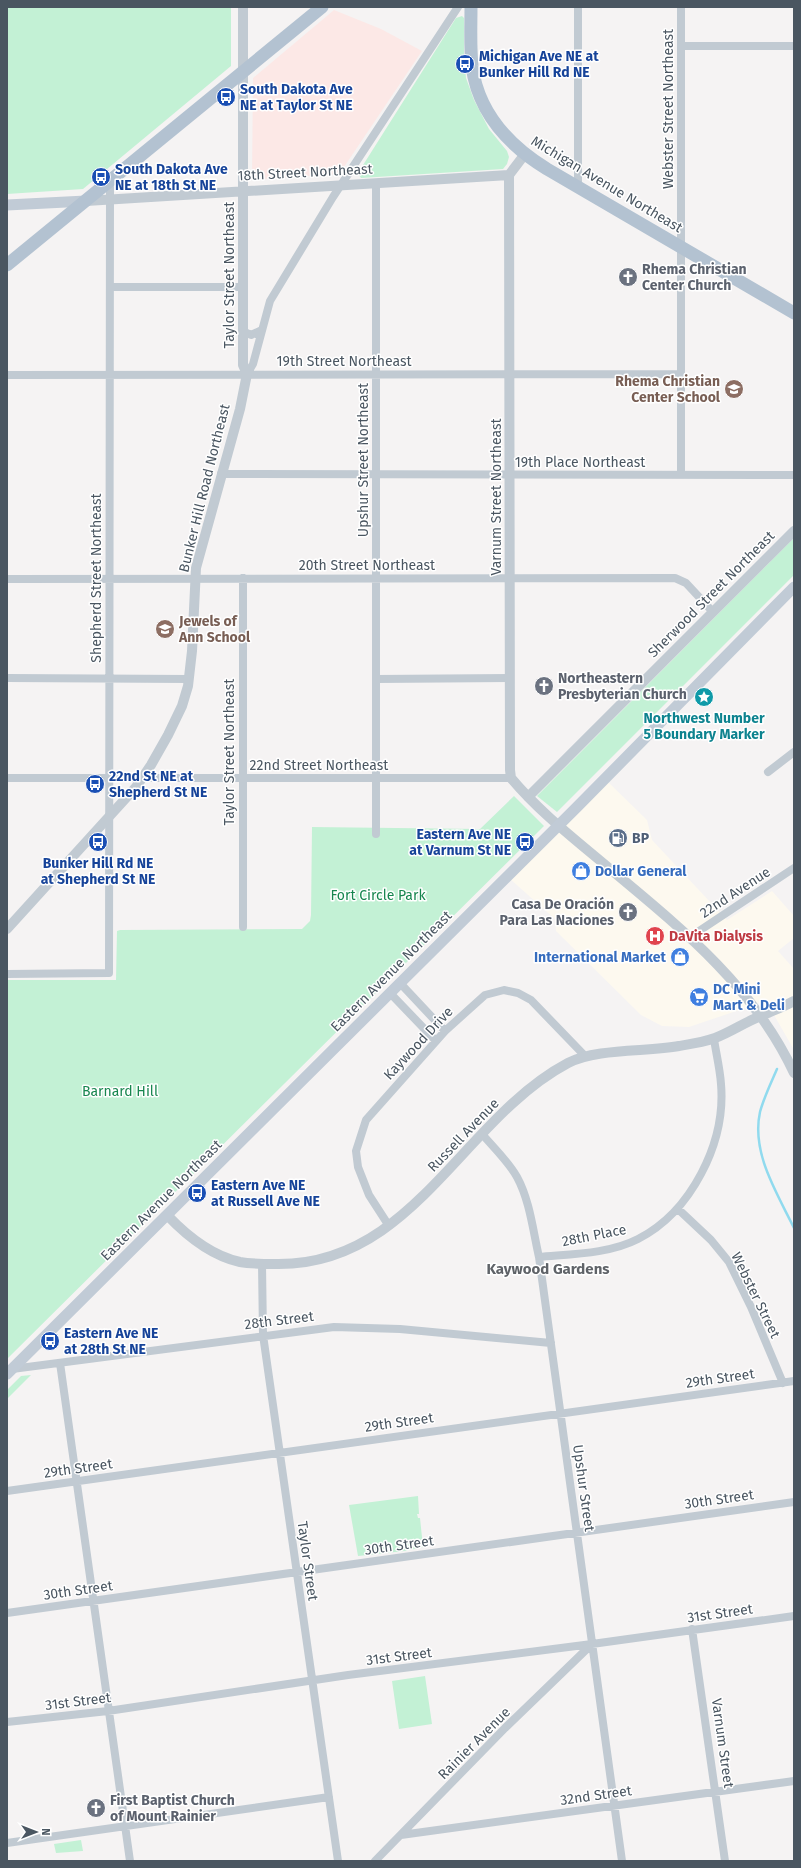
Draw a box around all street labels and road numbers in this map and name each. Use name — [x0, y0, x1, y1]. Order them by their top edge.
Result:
street label: Webster Street Northeast — [660, 28, 677, 189]
street label: Michigan Avenue Northeast — [528, 132, 686, 237]
street label: 18th Street Northeast — [237, 160, 374, 185]
street label: Taylor Street Northeast — [221, 201, 238, 348]
street label: 19th Street Northeast — [276, 353, 412, 370]
street label: Upshur Street Northeast — [355, 382, 372, 537]
street label: Bunker Hill Road Northeast — [175, 401, 234, 574]
street label: Varnum Street Northeast — [488, 418, 505, 575]
street label: 19th Place Northeast — [515, 454, 646, 471]
street label: Shepherd Street Northeast — [88, 492, 105, 663]
street label: Sherwood Street Northeast — [645, 527, 779, 661]
street label: 20th Street Northeast — [299, 557, 436, 574]
street label: Taylor Street Northeast — [221, 678, 238, 825]
street label: 22nd Street Northeast — [250, 757, 389, 774]
street label: 22nd Avenue — [697, 863, 774, 922]
street label: Eastern Avenue Northeast — [327, 907, 456, 1035]
street label: Kaywood Drive — [380, 1003, 457, 1083]
street label: Russell Avenue — [424, 1095, 503, 1176]
street label: Eastern Avenue Northeast — [97, 1136, 226, 1264]
street label: 28th Place — [560, 1221, 628, 1250]
street label: Webster Street — [727, 1249, 784, 1342]
street label: 28th Street — [243, 1308, 316, 1333]
street label: 29th Street — [685, 1365, 756, 1392]
street label: 29th Street — [364, 1409, 435, 1436]
street label: Upshur Street — [569, 1444, 598, 1534]
street label: 29th Street — [43, 1455, 114, 1482]
street label: 30th Street — [683, 1486, 756, 1513]
street label: Taylor Street — [294, 1520, 322, 1603]
street label: 30th Street — [363, 1532, 436, 1559]
street label: 30th Street — [42, 1577, 115, 1604]
street label: 31st Street — [686, 1600, 755, 1627]
street label: 31st Street — [365, 1644, 434, 1669]
street label: 31st Street — [44, 1689, 113, 1714]
street label: Varnum Street — [708, 1697, 737, 1790]
street label: Rainier Avenue — [435, 1704, 514, 1783]
street label: 32nd Street — [559, 1782, 634, 1809]

